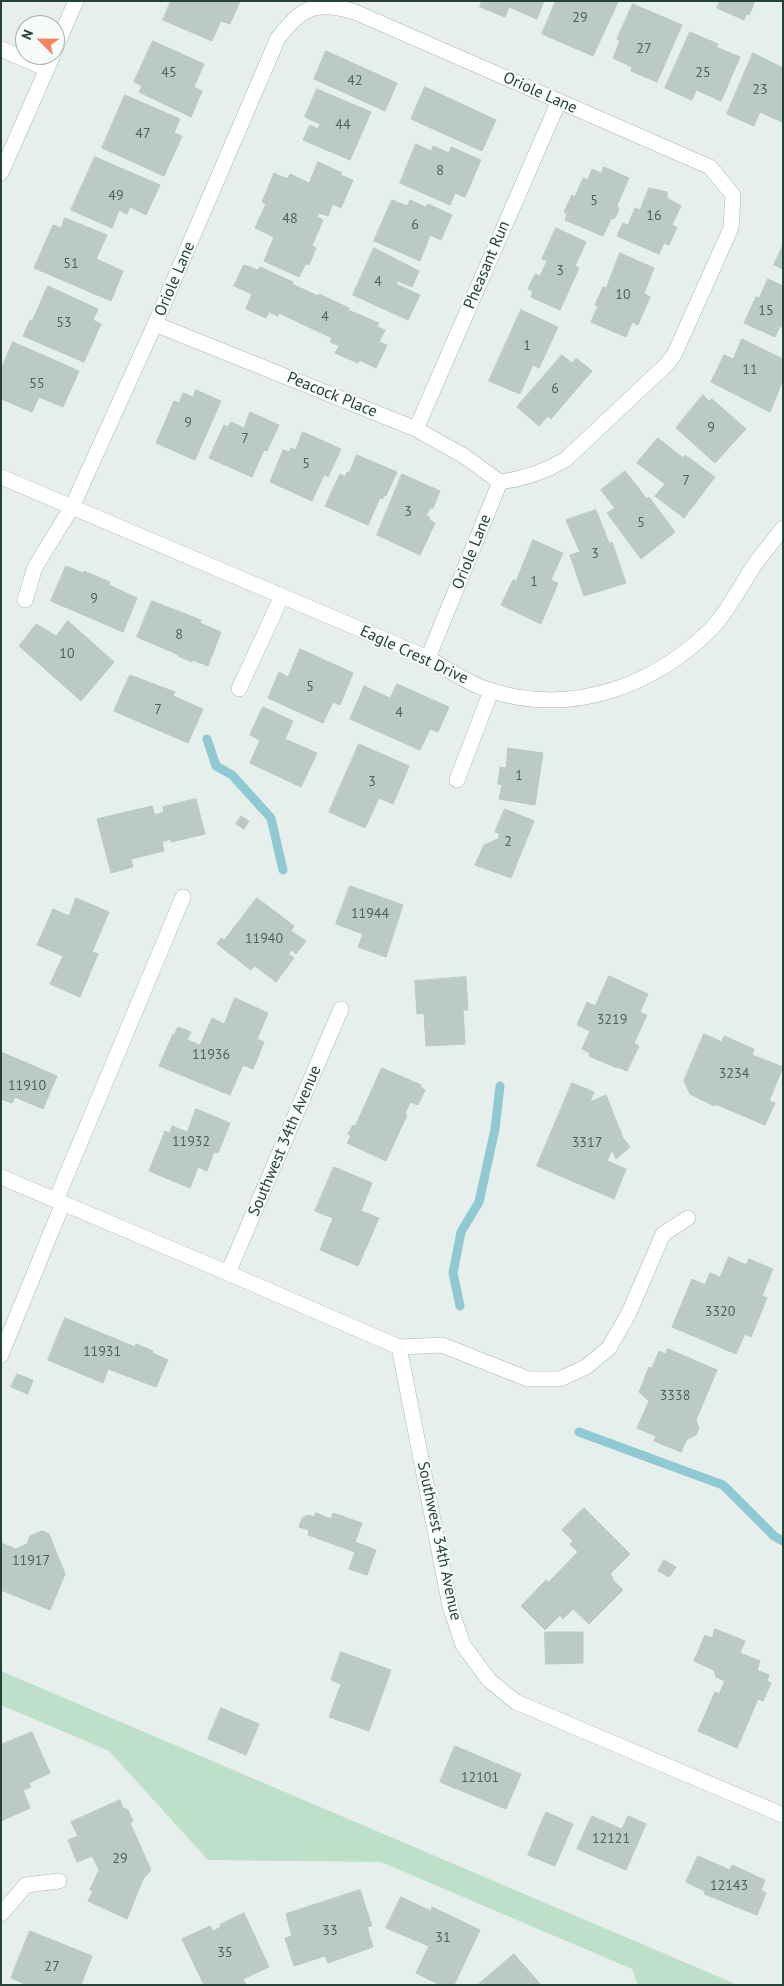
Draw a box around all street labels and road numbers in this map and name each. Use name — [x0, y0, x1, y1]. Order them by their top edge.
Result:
street label: Oriole Lane — [500, 68, 580, 118]
street label: Pheasant Run — [460, 218, 514, 312]
street label: Oriole Lane — [151, 239, 199, 319]
street label: Peacock Place — [284, 368, 380, 422]
street label: Oriole Lane — [448, 512, 496, 592]
street label: Eagle Crest Drive — [357, 622, 471, 688]
street label: Southwest 34th Avenue — [245, 1063, 325, 1219]
street label: Southwest 34th Avenue — [413, 1460, 465, 1622]

